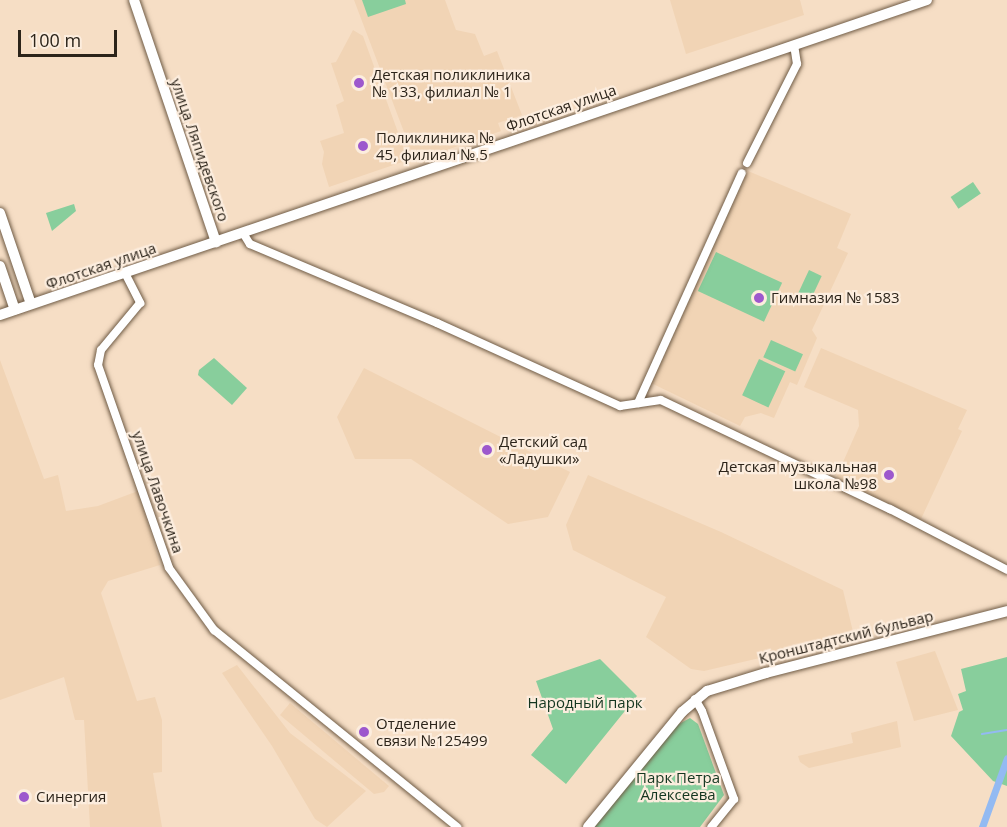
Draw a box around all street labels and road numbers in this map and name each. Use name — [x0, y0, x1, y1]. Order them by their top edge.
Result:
street label: улица Ляпидевского — [167, 76, 233, 224]
street label: Флотская улица — [503, 81, 619, 135]
street label: Флотская улица — [43, 239, 159, 293]
street label: улица Лавочкина — [129, 429, 187, 555]
street label: Кронштадтский бульвар — [757, 607, 935, 667]

